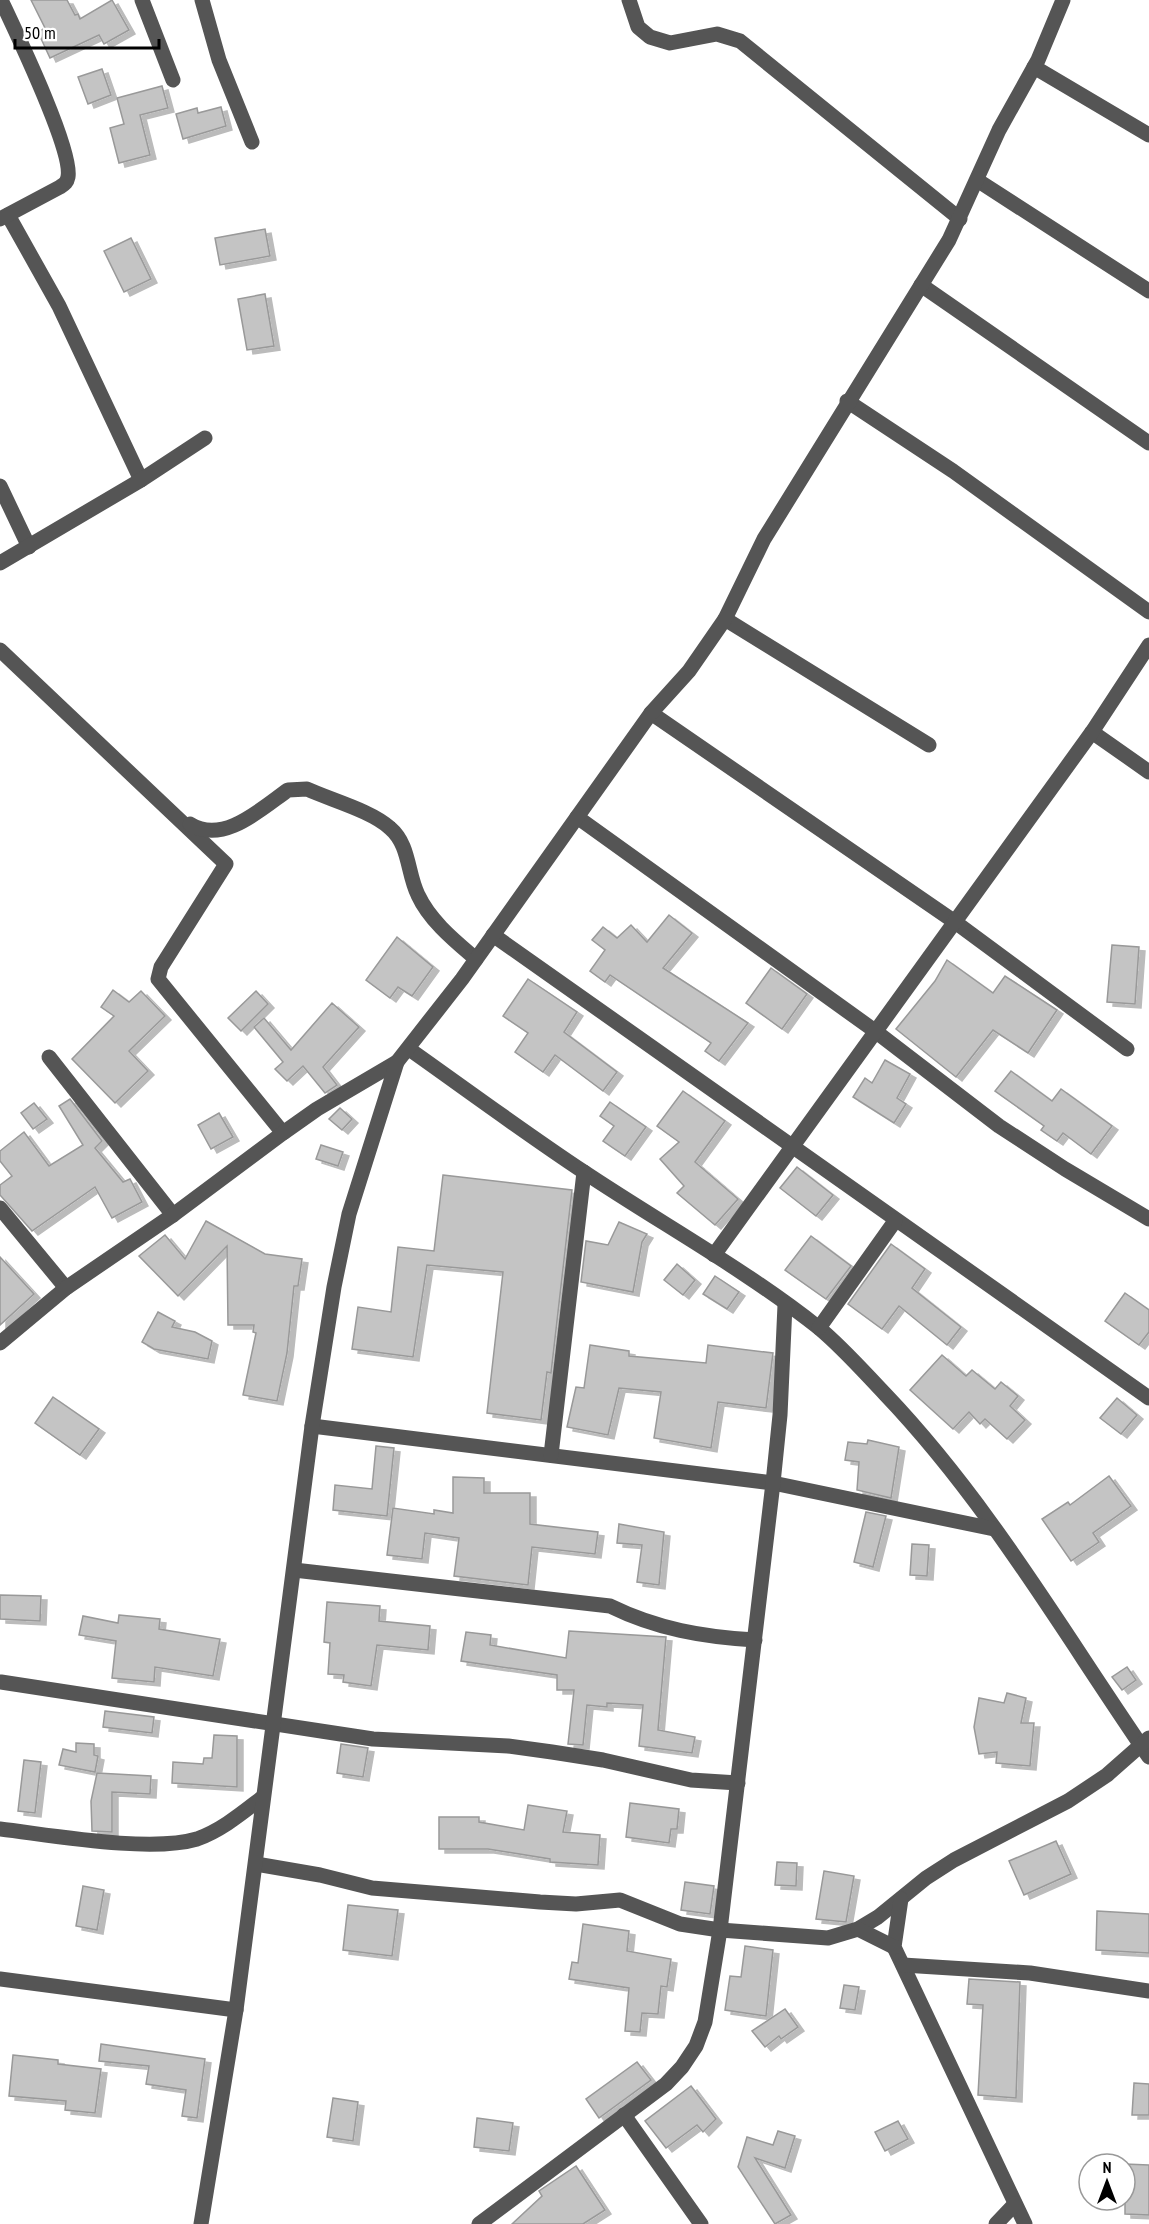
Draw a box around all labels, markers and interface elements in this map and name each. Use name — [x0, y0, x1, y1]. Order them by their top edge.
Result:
scale bar — [15, 12, 159, 50]
text: 50 m — [24, 21, 56, 44]
north arrow — [1077, 2152, 1137, 2212]
text: N — [1103, 2157, 1111, 2177]

